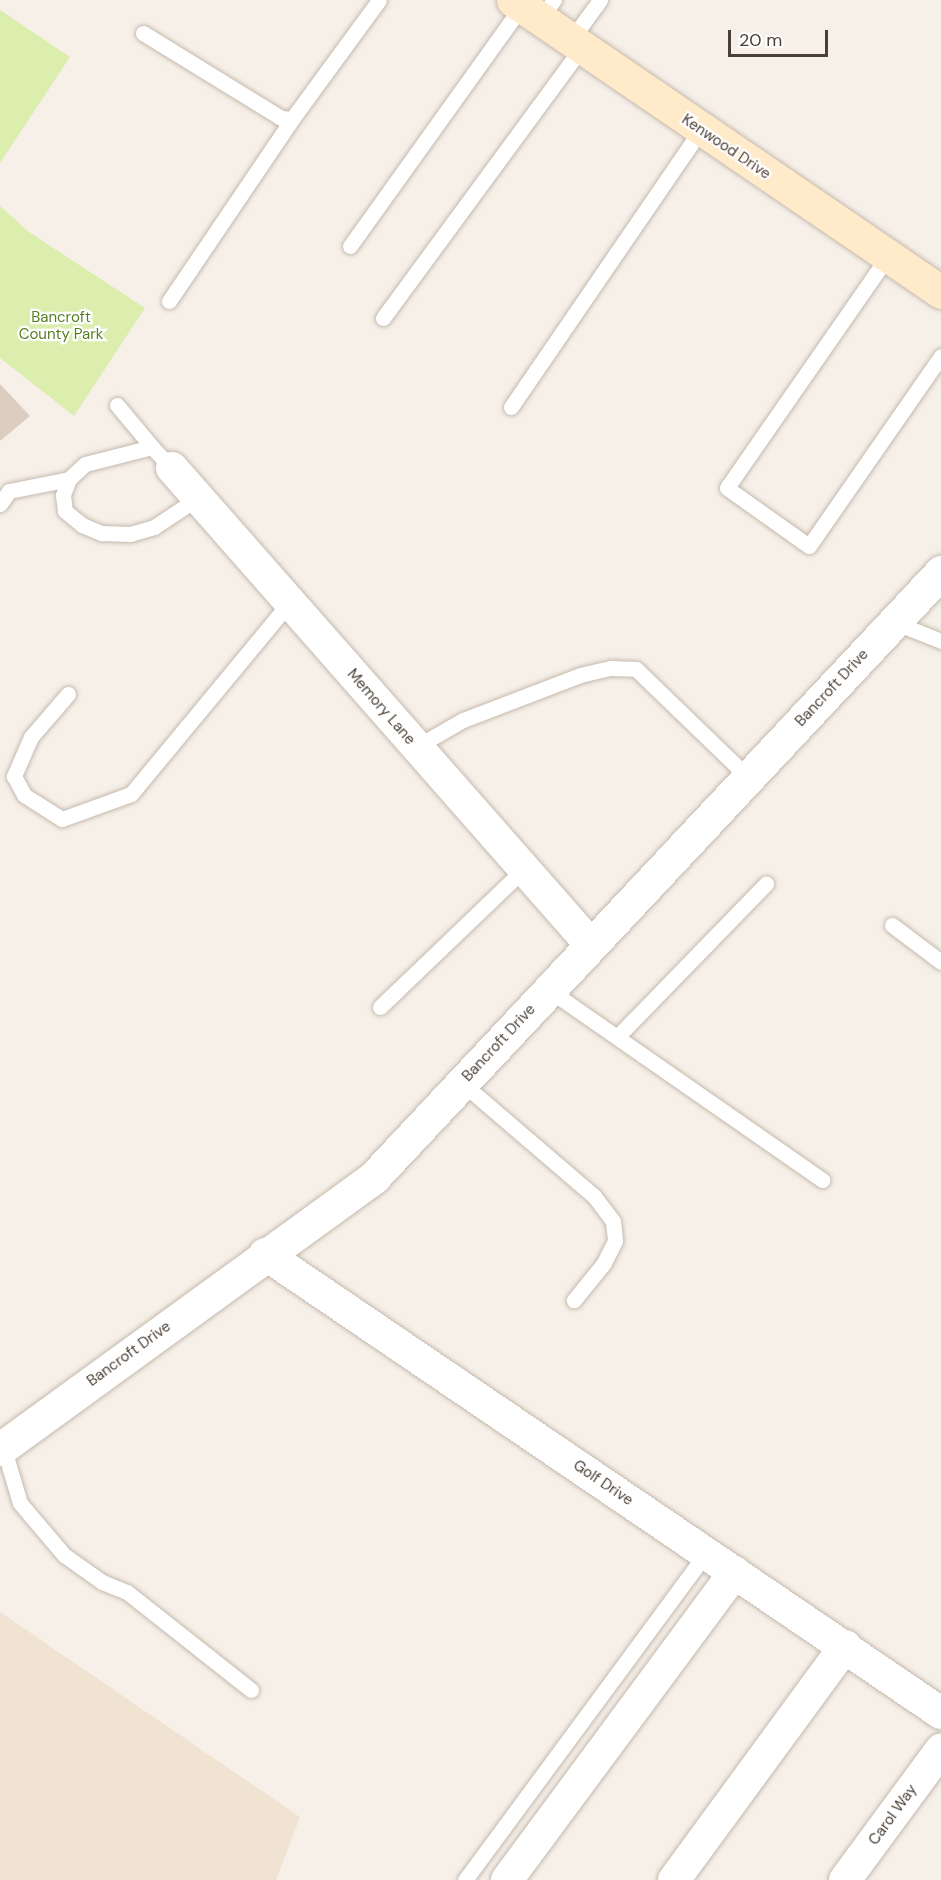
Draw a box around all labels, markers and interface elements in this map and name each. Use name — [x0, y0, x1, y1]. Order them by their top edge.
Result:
scale bar — [731, 18, 832, 56]
text: 20 m — [739, 28, 782, 52]
street label: Kenwood Drive — [678, 111, 774, 183]
park label: Bancroft County Park — [19, 308, 103, 343]
street label: Bancroft Drive — [792, 646, 872, 730]
street label: Memory Lane — [343, 665, 419, 749]
street label: Bancroft Drive — [459, 1001, 539, 1085]
street label: Bancroft Drive — [84, 1318, 174, 1390]
street label: Golf Drive — [570, 1456, 636, 1510]
street label: Carol Way — [865, 1781, 921, 1849]

